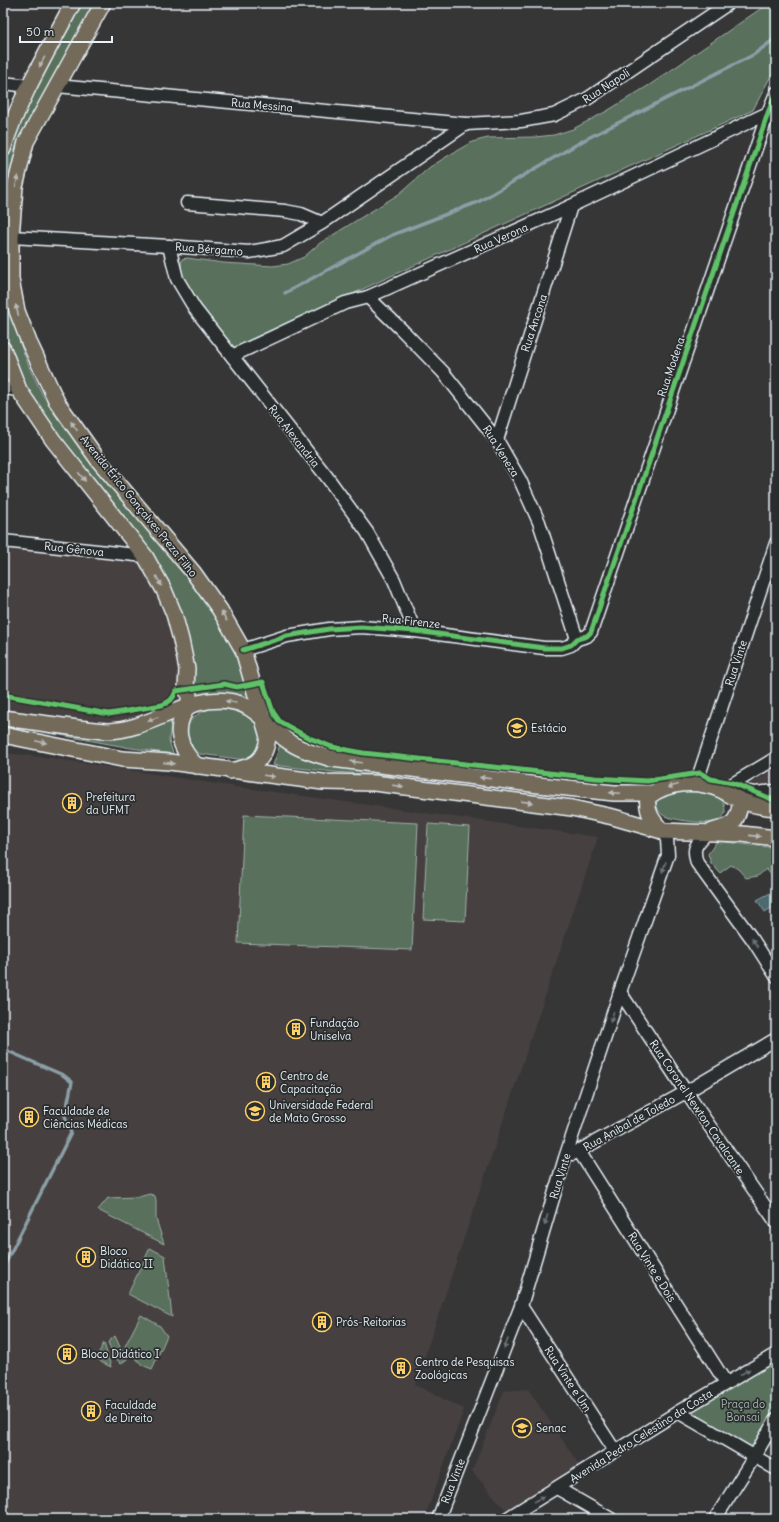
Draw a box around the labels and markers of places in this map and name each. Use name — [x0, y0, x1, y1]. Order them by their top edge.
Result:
school or university icon: Estácio — [506, 717, 528, 739]
place label: Estácio — [531, 721, 567, 735]
place label: Prefeitura da UFMT — [86, 790, 135, 817]
building icon: Prefeitura da UFMT — [61, 792, 83, 814]
place label: Fundação Uniselva — [310, 1016, 359, 1043]
building icon: Fundação Uniselva — [285, 1018, 307, 1040]
place label: Centro de Capacitação — [280, 1069, 342, 1096]
building icon: Centro de Capacitação — [255, 1071, 277, 1093]
place label: Universidade Federal de Mato Grosso — [269, 1098, 373, 1125]
school or university icon: Universidade Federal de Mato Grosso — [244, 1100, 266, 1122]
place label: Faculdade de Ciências Médicas — [43, 1104, 127, 1131]
building icon: Faculdade de Ciências Médicas — [18, 1106, 40, 1128]
place label: Bloco Didático II — [100, 1244, 153, 1271]
building icon: Bloco Didático II — [75, 1246, 97, 1268]
building icon: Prós-Reitorias — [311, 1311, 333, 1333]
place label: Prós-Reitorias — [336, 1315, 406, 1329]
building icon: Bloco Didático I — [56, 1343, 78, 1365]
place label: Bloco Didático I — [81, 1347, 160, 1361]
place label: Centro de Pesquisas Zoológicas — [415, 1355, 514, 1382]
building icon: Centro de Pesquisas Zoológicas — [390, 1357, 412, 1379]
place label: Faculdade de Direito — [105, 1398, 157, 1425]
building icon: Faculdade de Direito — [80, 1400, 102, 1422]
school or university icon: Senac — [511, 1417, 533, 1439]
place label: Senac — [536, 1421, 567, 1435]

